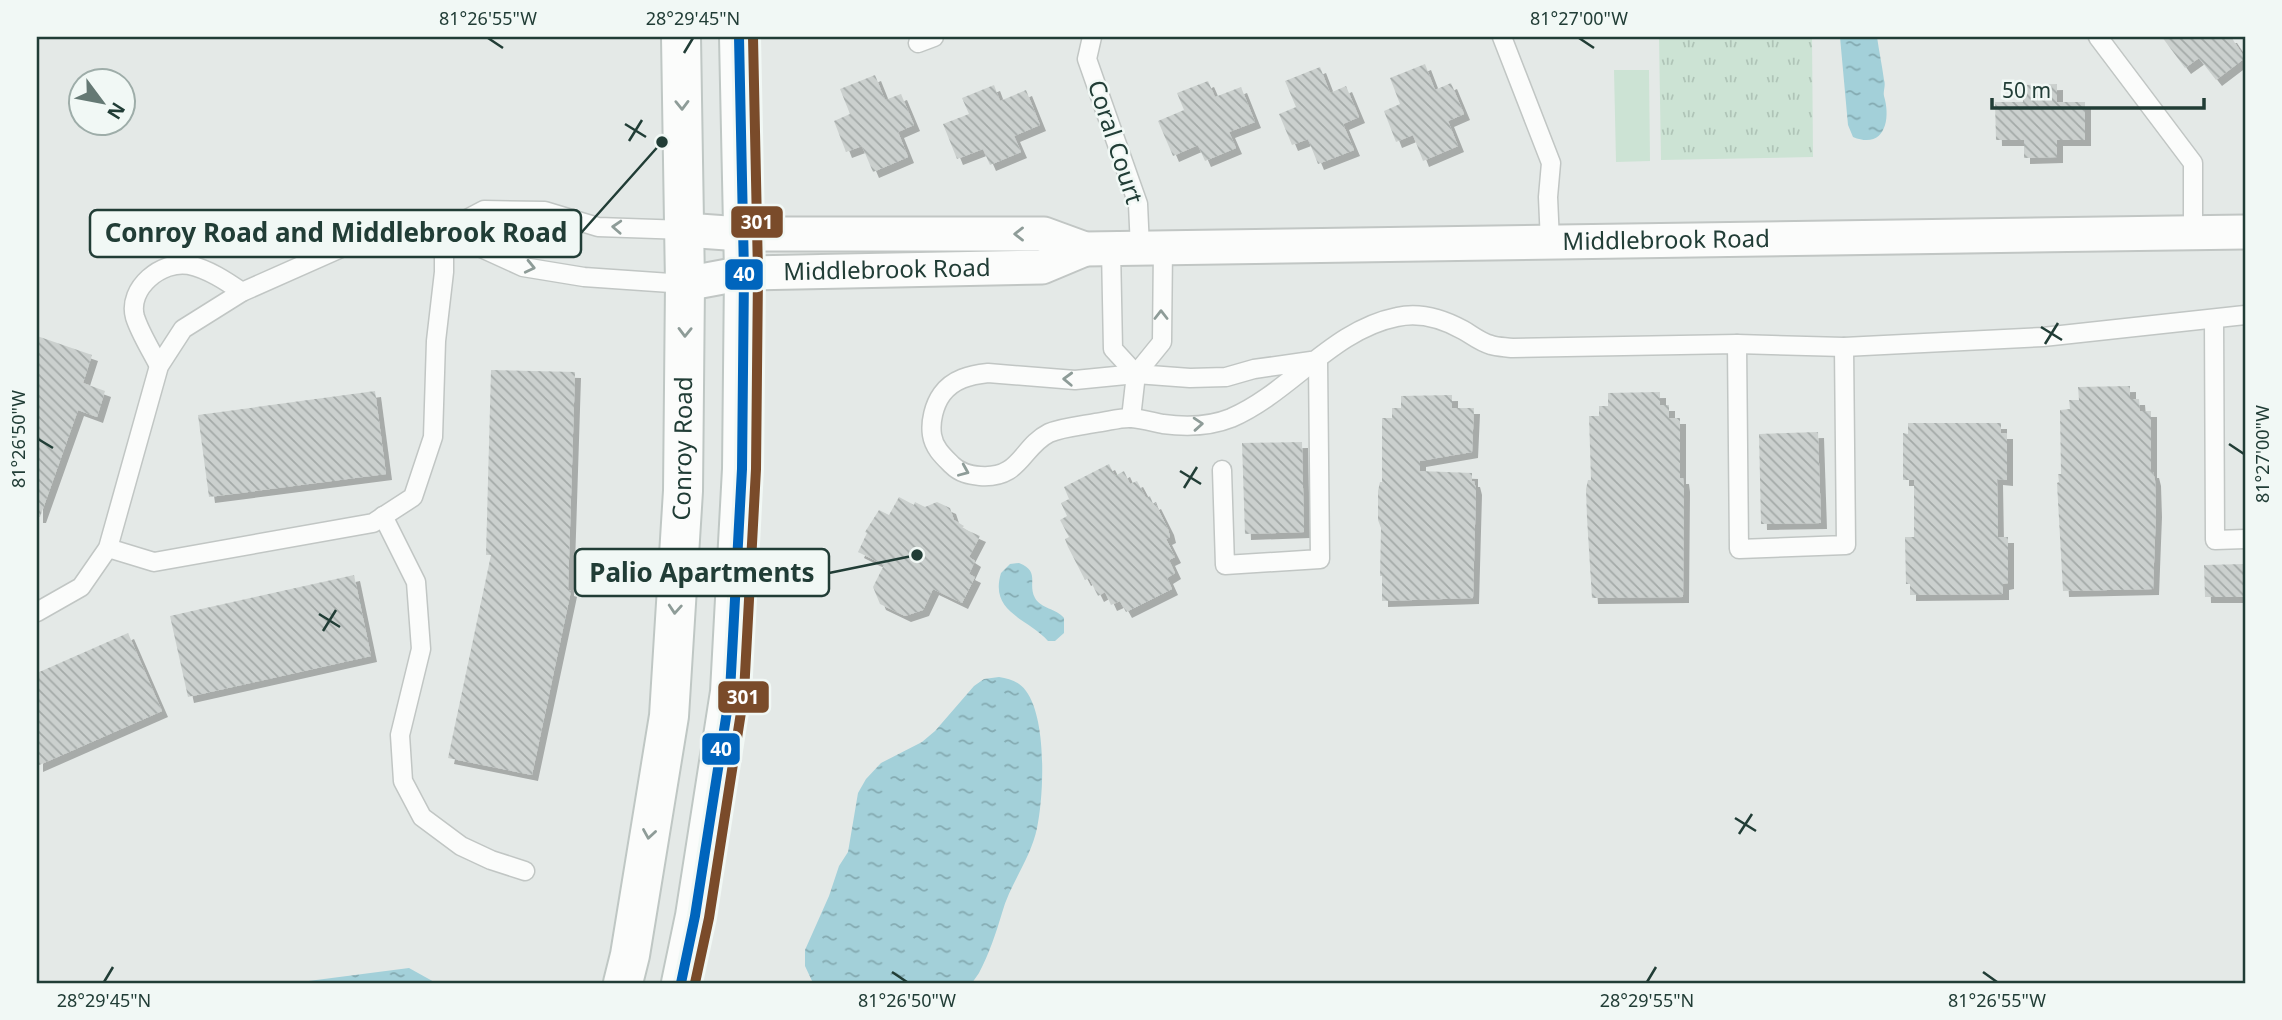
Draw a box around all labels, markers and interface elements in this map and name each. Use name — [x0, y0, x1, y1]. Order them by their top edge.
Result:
text: 81°26'55"W — [439, 6, 537, 30]
text: 28°29'45"N — [646, 6, 740, 30]
text: 81°27'00"W — [1530, 6, 1628, 30]
north arrow — [66, 66, 136, 136]
scale bar — [1992, 66, 2203, 110]
street label: Coral Court — [1081, 76, 1152, 208]
text: 50 m — [2002, 76, 2051, 104]
text: N — [101, 98, 132, 124]
one-way arrow — [675, 100, 690, 111]
line badge: 301 — [730, 205, 784, 239]
text: 301 — [741, 209, 773, 235]
callout: Conroy Road and Middlebrook Road — [90, 210, 581, 257]
text: Conroy Road and Middlebrook Road — [105, 214, 567, 250]
one-way arrow — [611, 220, 622, 235]
street label: Middlebrook Road — [1562, 221, 1770, 257]
one-way arrow — [1014, 226, 1024, 242]
street label: Middlebrook Road — [783, 250, 991, 287]
line badge: 40 — [724, 258, 764, 291]
one-way arrow — [524, 259, 536, 273]
text: 40 — [733, 261, 755, 287]
one-way arrow — [1153, 309, 1169, 319]
one-way arrow — [677, 328, 693, 338]
one-way arrow — [1063, 372, 1074, 387]
street label: Conroy Road — [663, 376, 699, 521]
text: 81°26'50"W — [6, 390, 30, 488]
text: 81°27'00"W — [2250, 405, 2274, 503]
one-way arrow — [1193, 417, 1204, 432]
one-way arrow — [957, 463, 969, 477]
callout: Palio Apartments — [575, 549, 829, 596]
text: Palio Apartments — [589, 554, 815, 590]
one-way arrow — [668, 603, 683, 614]
line badge: 301 — [717, 680, 770, 714]
text: 301 — [727, 684, 759, 710]
line badge: 40 — [701, 732, 741, 766]
text: 40 — [710, 736, 732, 762]
one-way arrow — [642, 829, 657, 840]
text: 28°29'45"N — [57, 988, 151, 1012]
text: 81°26'50"W — [858, 988, 956, 1012]
text: 28°29'55"N — [1600, 988, 1694, 1012]
text: 81°26'55"W — [1948, 988, 2046, 1012]

